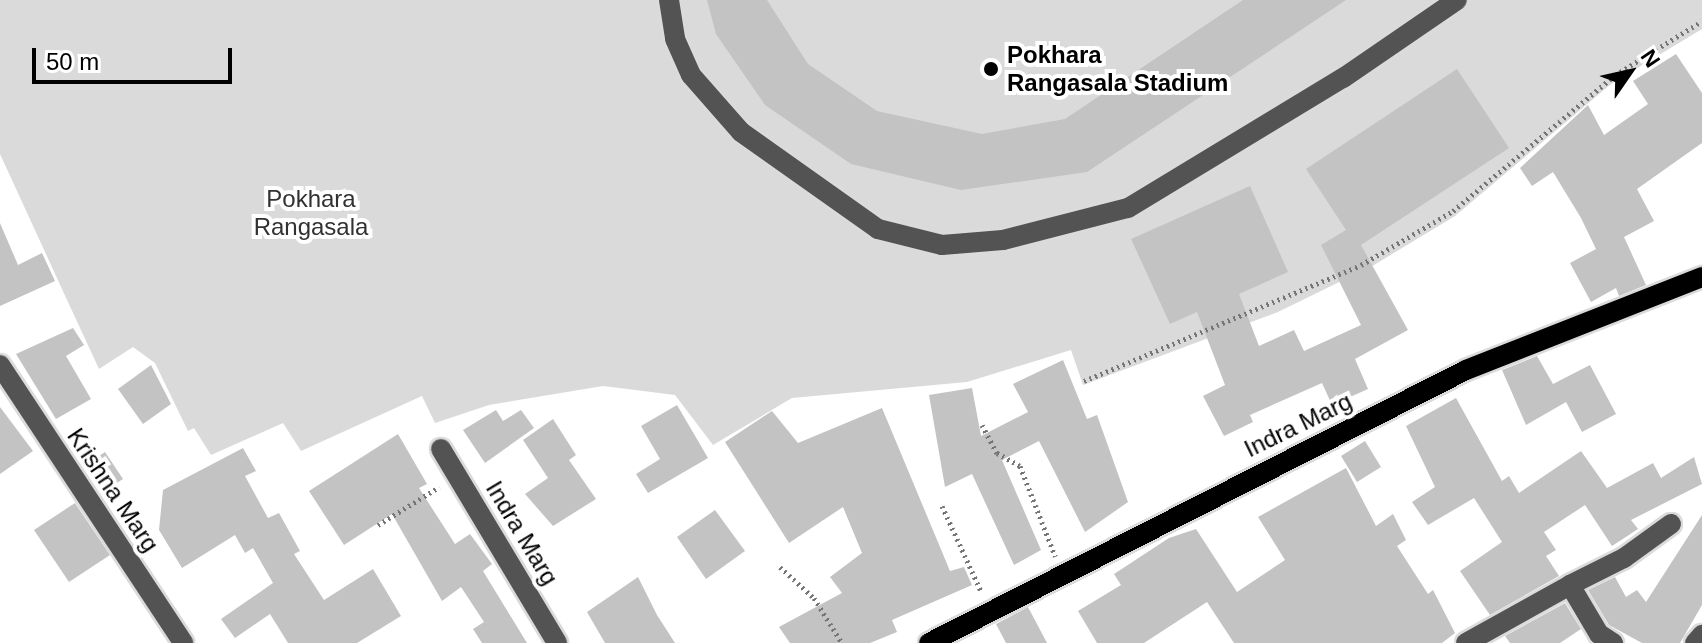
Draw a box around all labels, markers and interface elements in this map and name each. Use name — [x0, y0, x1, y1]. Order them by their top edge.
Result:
scale bar — [36, 32, 236, 82]
north arrow — [1590, 32, 1670, 112]
place label: Pokhara Rangasala Stadium — [1007, 41, 1228, 97]
text: N — [1636, 45, 1665, 72]
text: 50 m — [46, 48, 99, 75]
marker: Pokhara Rangasala Stadium — [982, 60, 1000, 78]
park label: Pokhara Rangasala — [254, 185, 368, 241]
street label: Indra Marg — [1240, 387, 1356, 463]
street label: Krishna Marg — [61, 423, 165, 557]
street label: Indra Marg — [480, 476, 564, 590]

